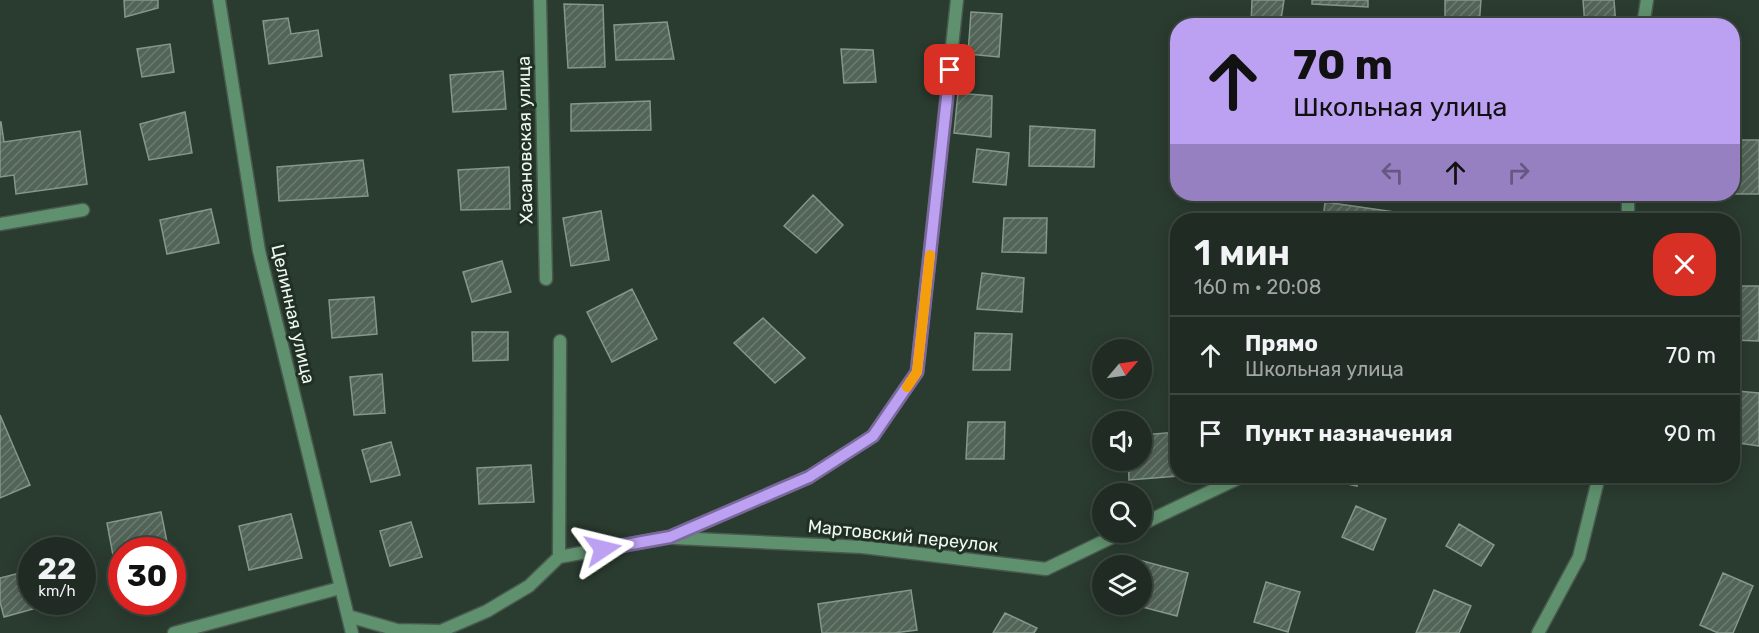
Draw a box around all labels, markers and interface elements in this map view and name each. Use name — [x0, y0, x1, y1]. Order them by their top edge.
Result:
text: 70 m — [1293, 40, 1393, 90]
icon: ahead — [1194, 42, 1272, 120]
pin — [924, 44, 975, 95]
icon: arrive — [933, 53, 966, 86]
street label: Хасановская улица — [513, 56, 537, 224]
text: Школьная улица — [1293, 91, 1507, 123]
icon: left — [1376, 156, 1409, 189]
icon: ahead — [1439, 156, 1472, 189]
icon: right — [1502, 156, 1535, 189]
text: 1 мин — [1194, 231, 1290, 274]
button: close — [1653, 233, 1716, 296]
street label: Целинная улица — [266, 242, 320, 386]
text: 160 m · 20:08 — [1194, 275, 1321, 299]
text: Прямо — [1245, 330, 1318, 357]
north arrow — [1092, 339, 1152, 399]
map controls — [1092, 339, 1152, 615]
icon: ahead — [1194, 339, 1227, 372]
text: 70 m — [1666, 342, 1716, 369]
text: Школьная улица — [1245, 357, 1404, 381]
button: sound — [1092, 411, 1152, 471]
icon: arrive — [1194, 417, 1227, 450]
text: Пункт назначения — [1245, 420, 1453, 447]
text: 90 m — [1664, 420, 1716, 447]
button: search — [1092, 483, 1152, 543]
street label: Мартовский переулок — [807, 515, 1000, 557]
position arrow — [571, 517, 635, 581]
speed limit sign: 30 — [108, 537, 186, 615]
text: 22 — [38, 551, 77, 587]
button: layers — [1092, 555, 1152, 615]
text: km/h — [38, 582, 76, 600]

